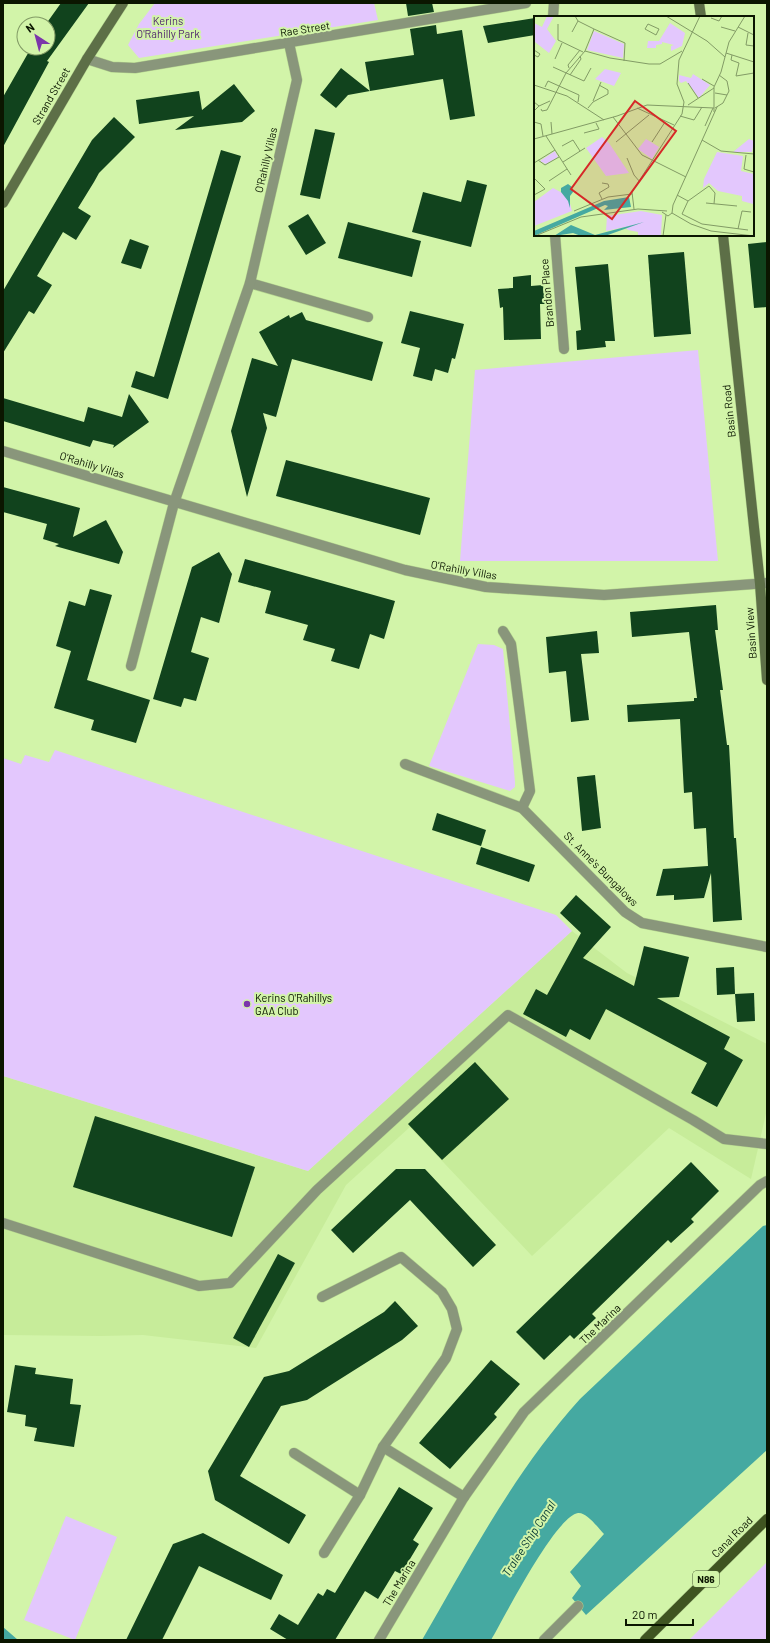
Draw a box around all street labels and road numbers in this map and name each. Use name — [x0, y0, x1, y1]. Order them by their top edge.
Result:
street label: Rae Street — [279, 18, 331, 39]
street label: Strand Street — [29, 65, 72, 127]
street label: O'Rahilly Villas — [252, 126, 279, 194]
street label: Brandon Place — [537, 258, 556, 328]
street label: Basin Road — [719, 384, 738, 438]
street label: O'Rahilly Villas — [58, 449, 126, 481]
street label: O'Rahilly Villas — [430, 557, 498, 582]
street label: Basin View — [742, 607, 759, 659]
street label: St. Anne's Bungalows — [562, 829, 641, 908]
street label: The Marina — [576, 1301, 623, 1346]
street label: Canal Road — [708, 1513, 755, 1560]
street label: The Marina — [380, 1557, 418, 1608]
road number: N86 — [693, 1571, 719, 1587]

